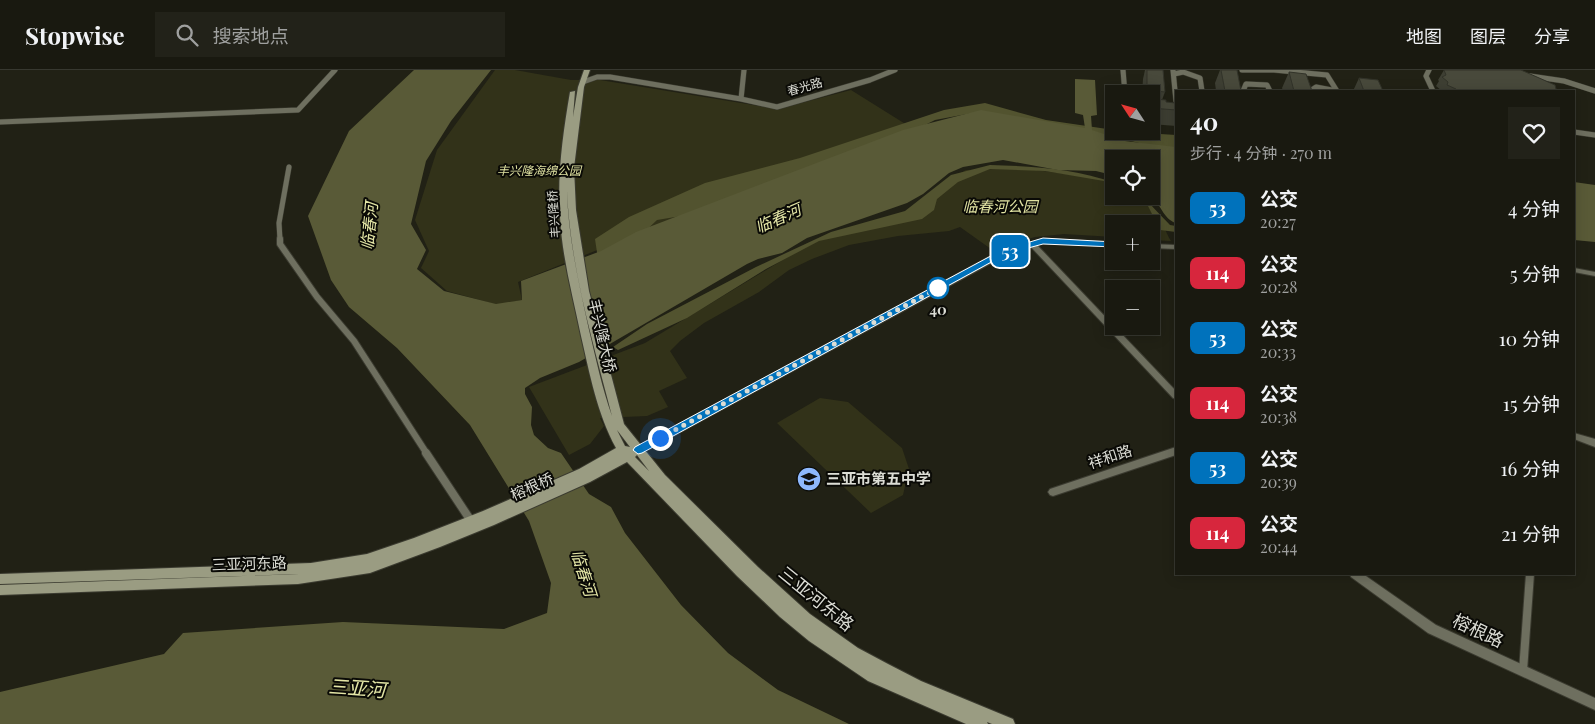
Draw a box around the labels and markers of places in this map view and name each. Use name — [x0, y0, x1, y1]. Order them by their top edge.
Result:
marker: 40 — [927, 277, 949, 299]
place label: 40 — [929, 299, 947, 319]
school or university icon: 三亚市第五中学 — [796, 466, 822, 492]
place label: 三亚市第五中学 — [826, 468, 931, 488]

